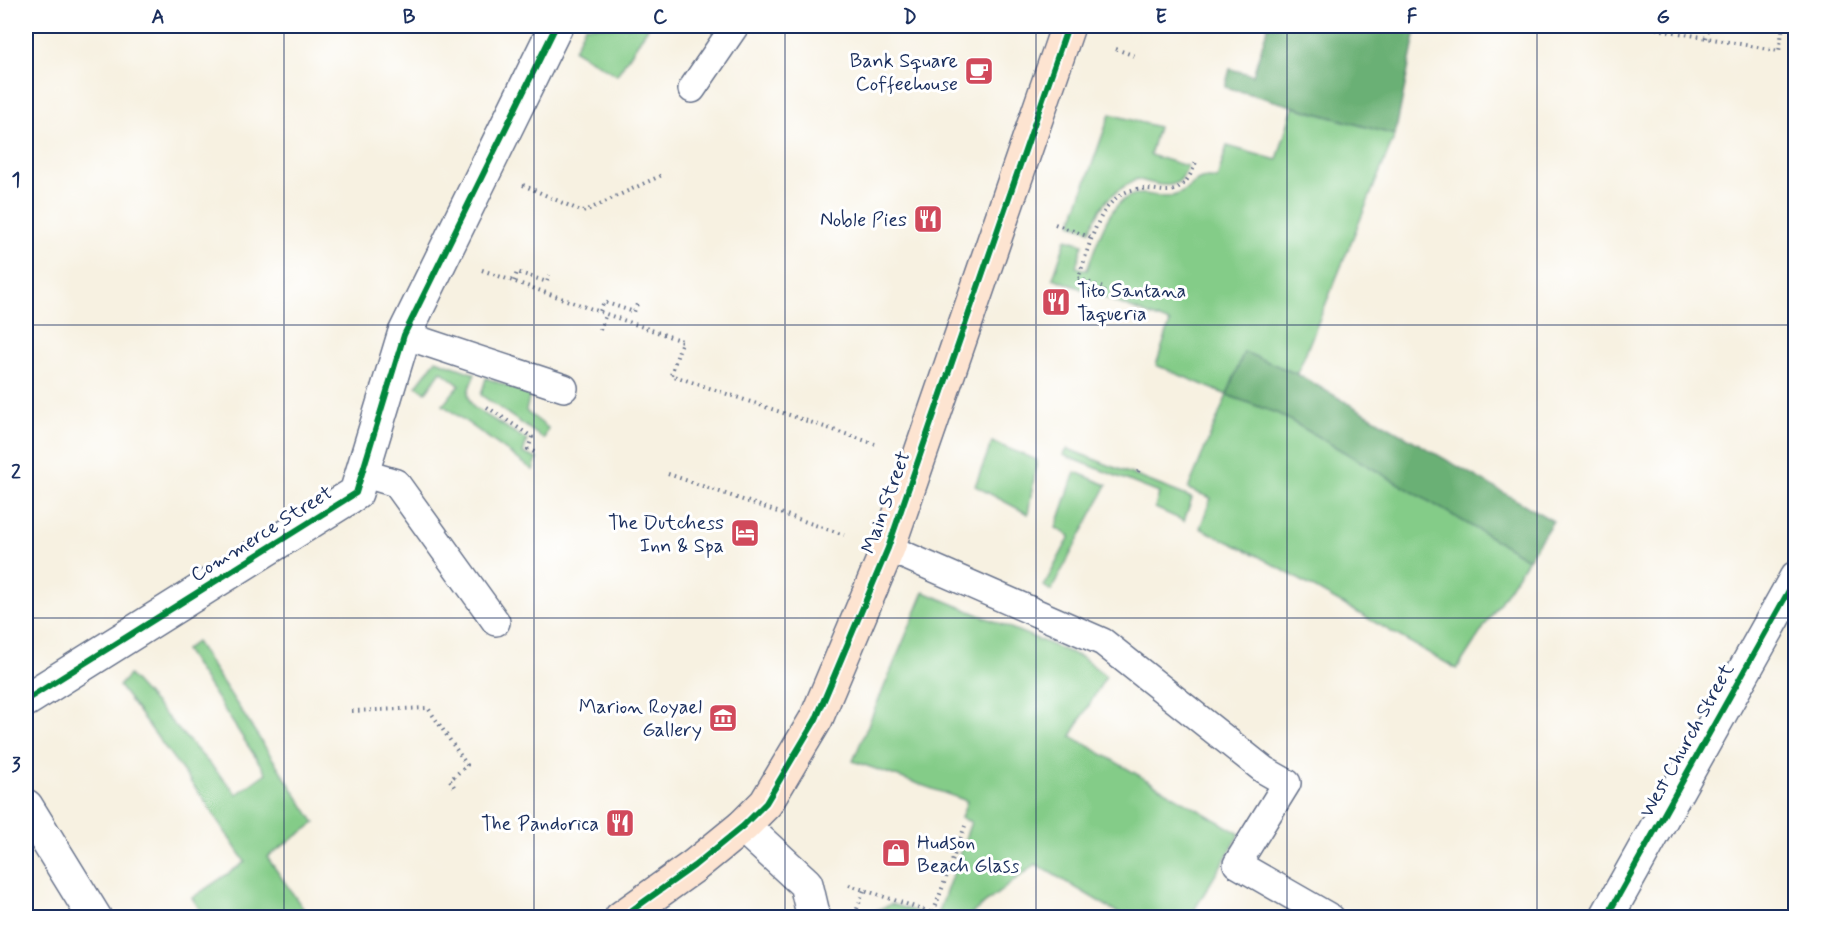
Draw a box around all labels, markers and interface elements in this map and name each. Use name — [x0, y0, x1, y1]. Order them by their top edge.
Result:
text: A — [151, 4, 165, 31]
text: B — [403, 4, 416, 31]
text: C — [653, 4, 668, 31]
text: D — [903, 4, 917, 31]
text: E — [1155, 4, 1167, 31]
text: F — [1407, 4, 1418, 31]
text: G — [1656, 4, 1670, 31]
place label: Bank Square Coffeehouse — [850, 48, 958, 98]
cafe icon: Bank Square Coffeehouse — [963, 55, 995, 87]
text: 1 — [12, 167, 20, 194]
restaurant icon: Noble Pies — [912, 203, 944, 235]
place label: Noble Pies — [820, 207, 907, 234]
place label: Tito Santana Taqueria — [1077, 278, 1186, 328]
restaurant icon: Tito Santana Taqueria — [1040, 286, 1072, 318]
street label: Main Street — [855, 447, 917, 558]
text: 2 — [11, 459, 21, 486]
street label: Commerce Street — [186, 480, 338, 589]
place label: The Dutchess Inn & Spa — [608, 510, 724, 560]
hotel icon: The Dutchess Inn & Spa — [729, 517, 761, 549]
street label: West Church Street — [1634, 659, 1741, 823]
place label: Marion Royael Gallery — [579, 694, 702, 744]
museum icon: Marion Royael Gallery — [707, 702, 739, 734]
text: 3 — [11, 752, 21, 779]
restaurant icon: The Pandorica — [604, 807, 636, 839]
place label: The Pandorica — [481, 811, 599, 838]
place label: Hudson Beach Glass — [917, 830, 1020, 880]
shop icon: Hudson Beach Glass — [880, 837, 912, 869]

